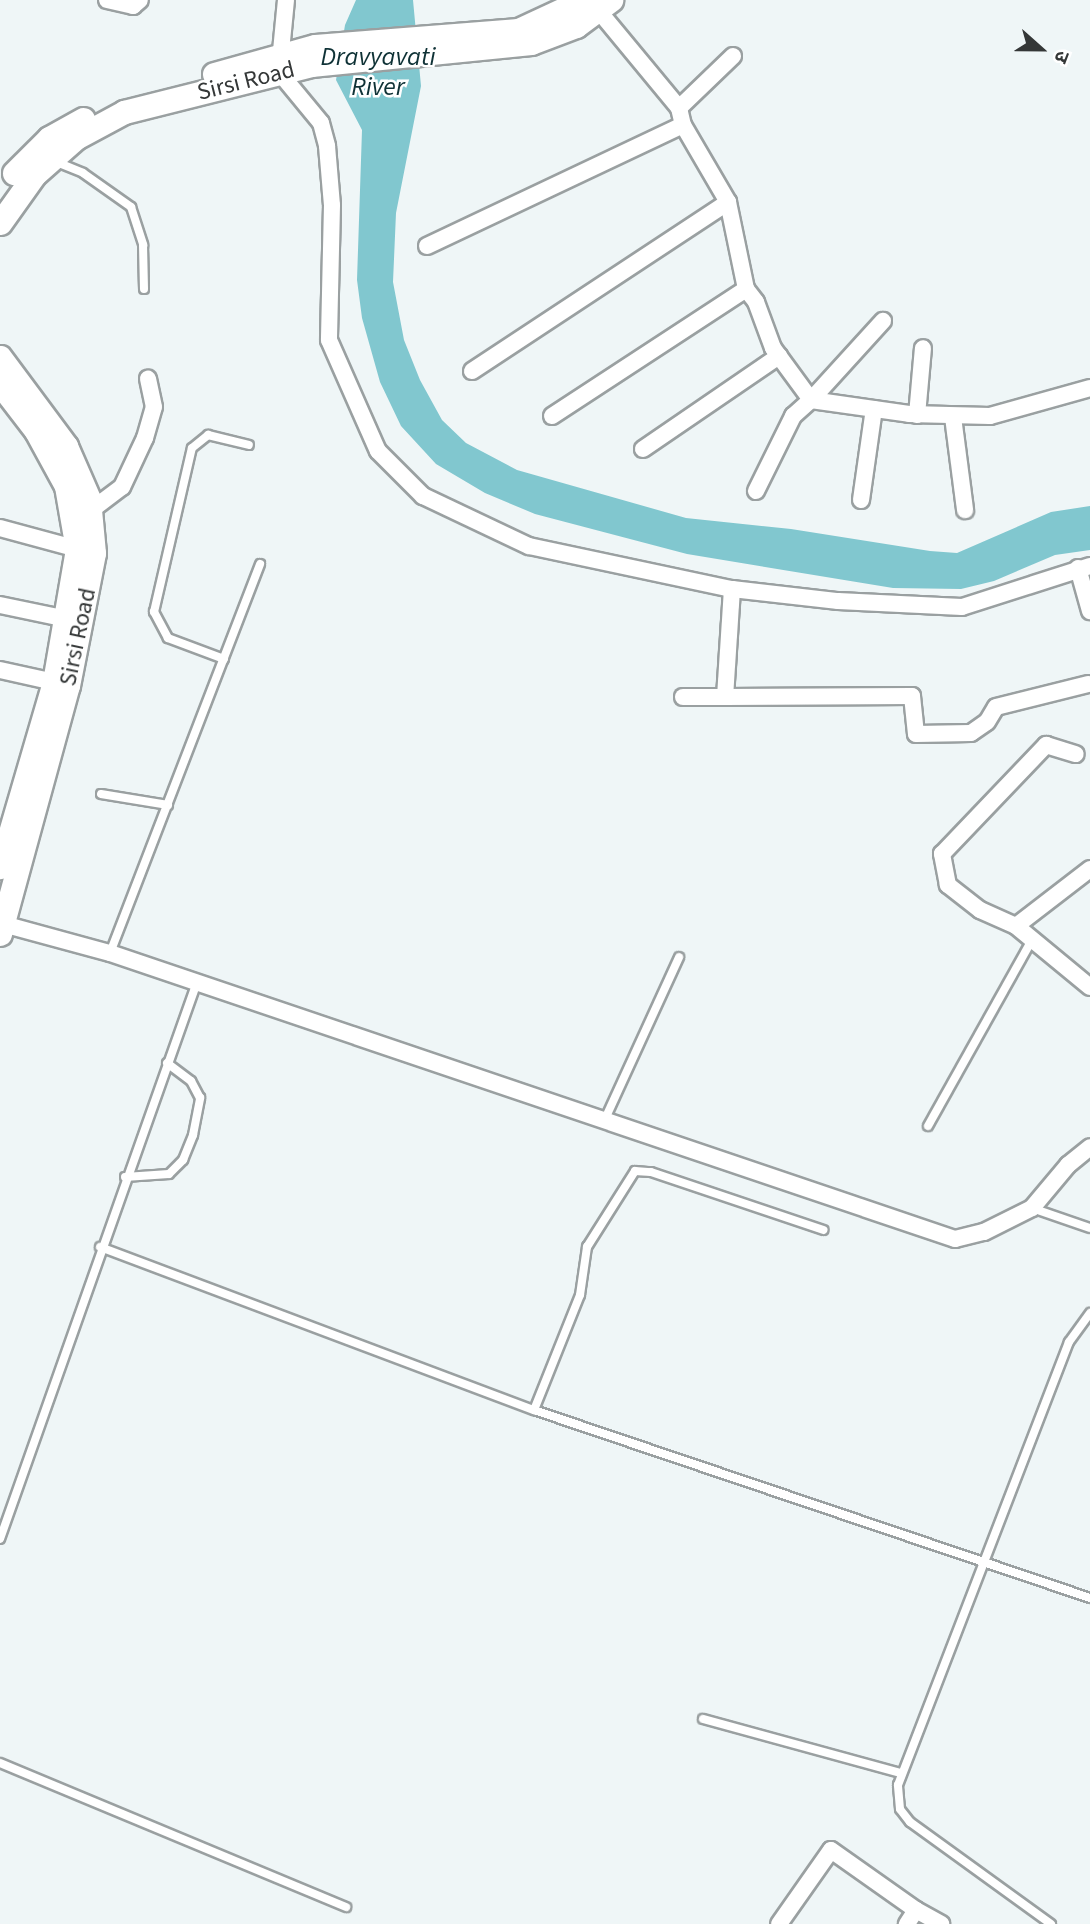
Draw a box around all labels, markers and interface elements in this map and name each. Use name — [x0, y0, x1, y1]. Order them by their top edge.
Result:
north arrow — [1006, 14, 1076, 84]
water label: Dravyavati River — [320, 41, 436, 102]
text: उ — [1046, 47, 1076, 67]
street label: Sirsi Road — [194, 55, 298, 107]
street label: Sirsi Road — [54, 585, 102, 689]

